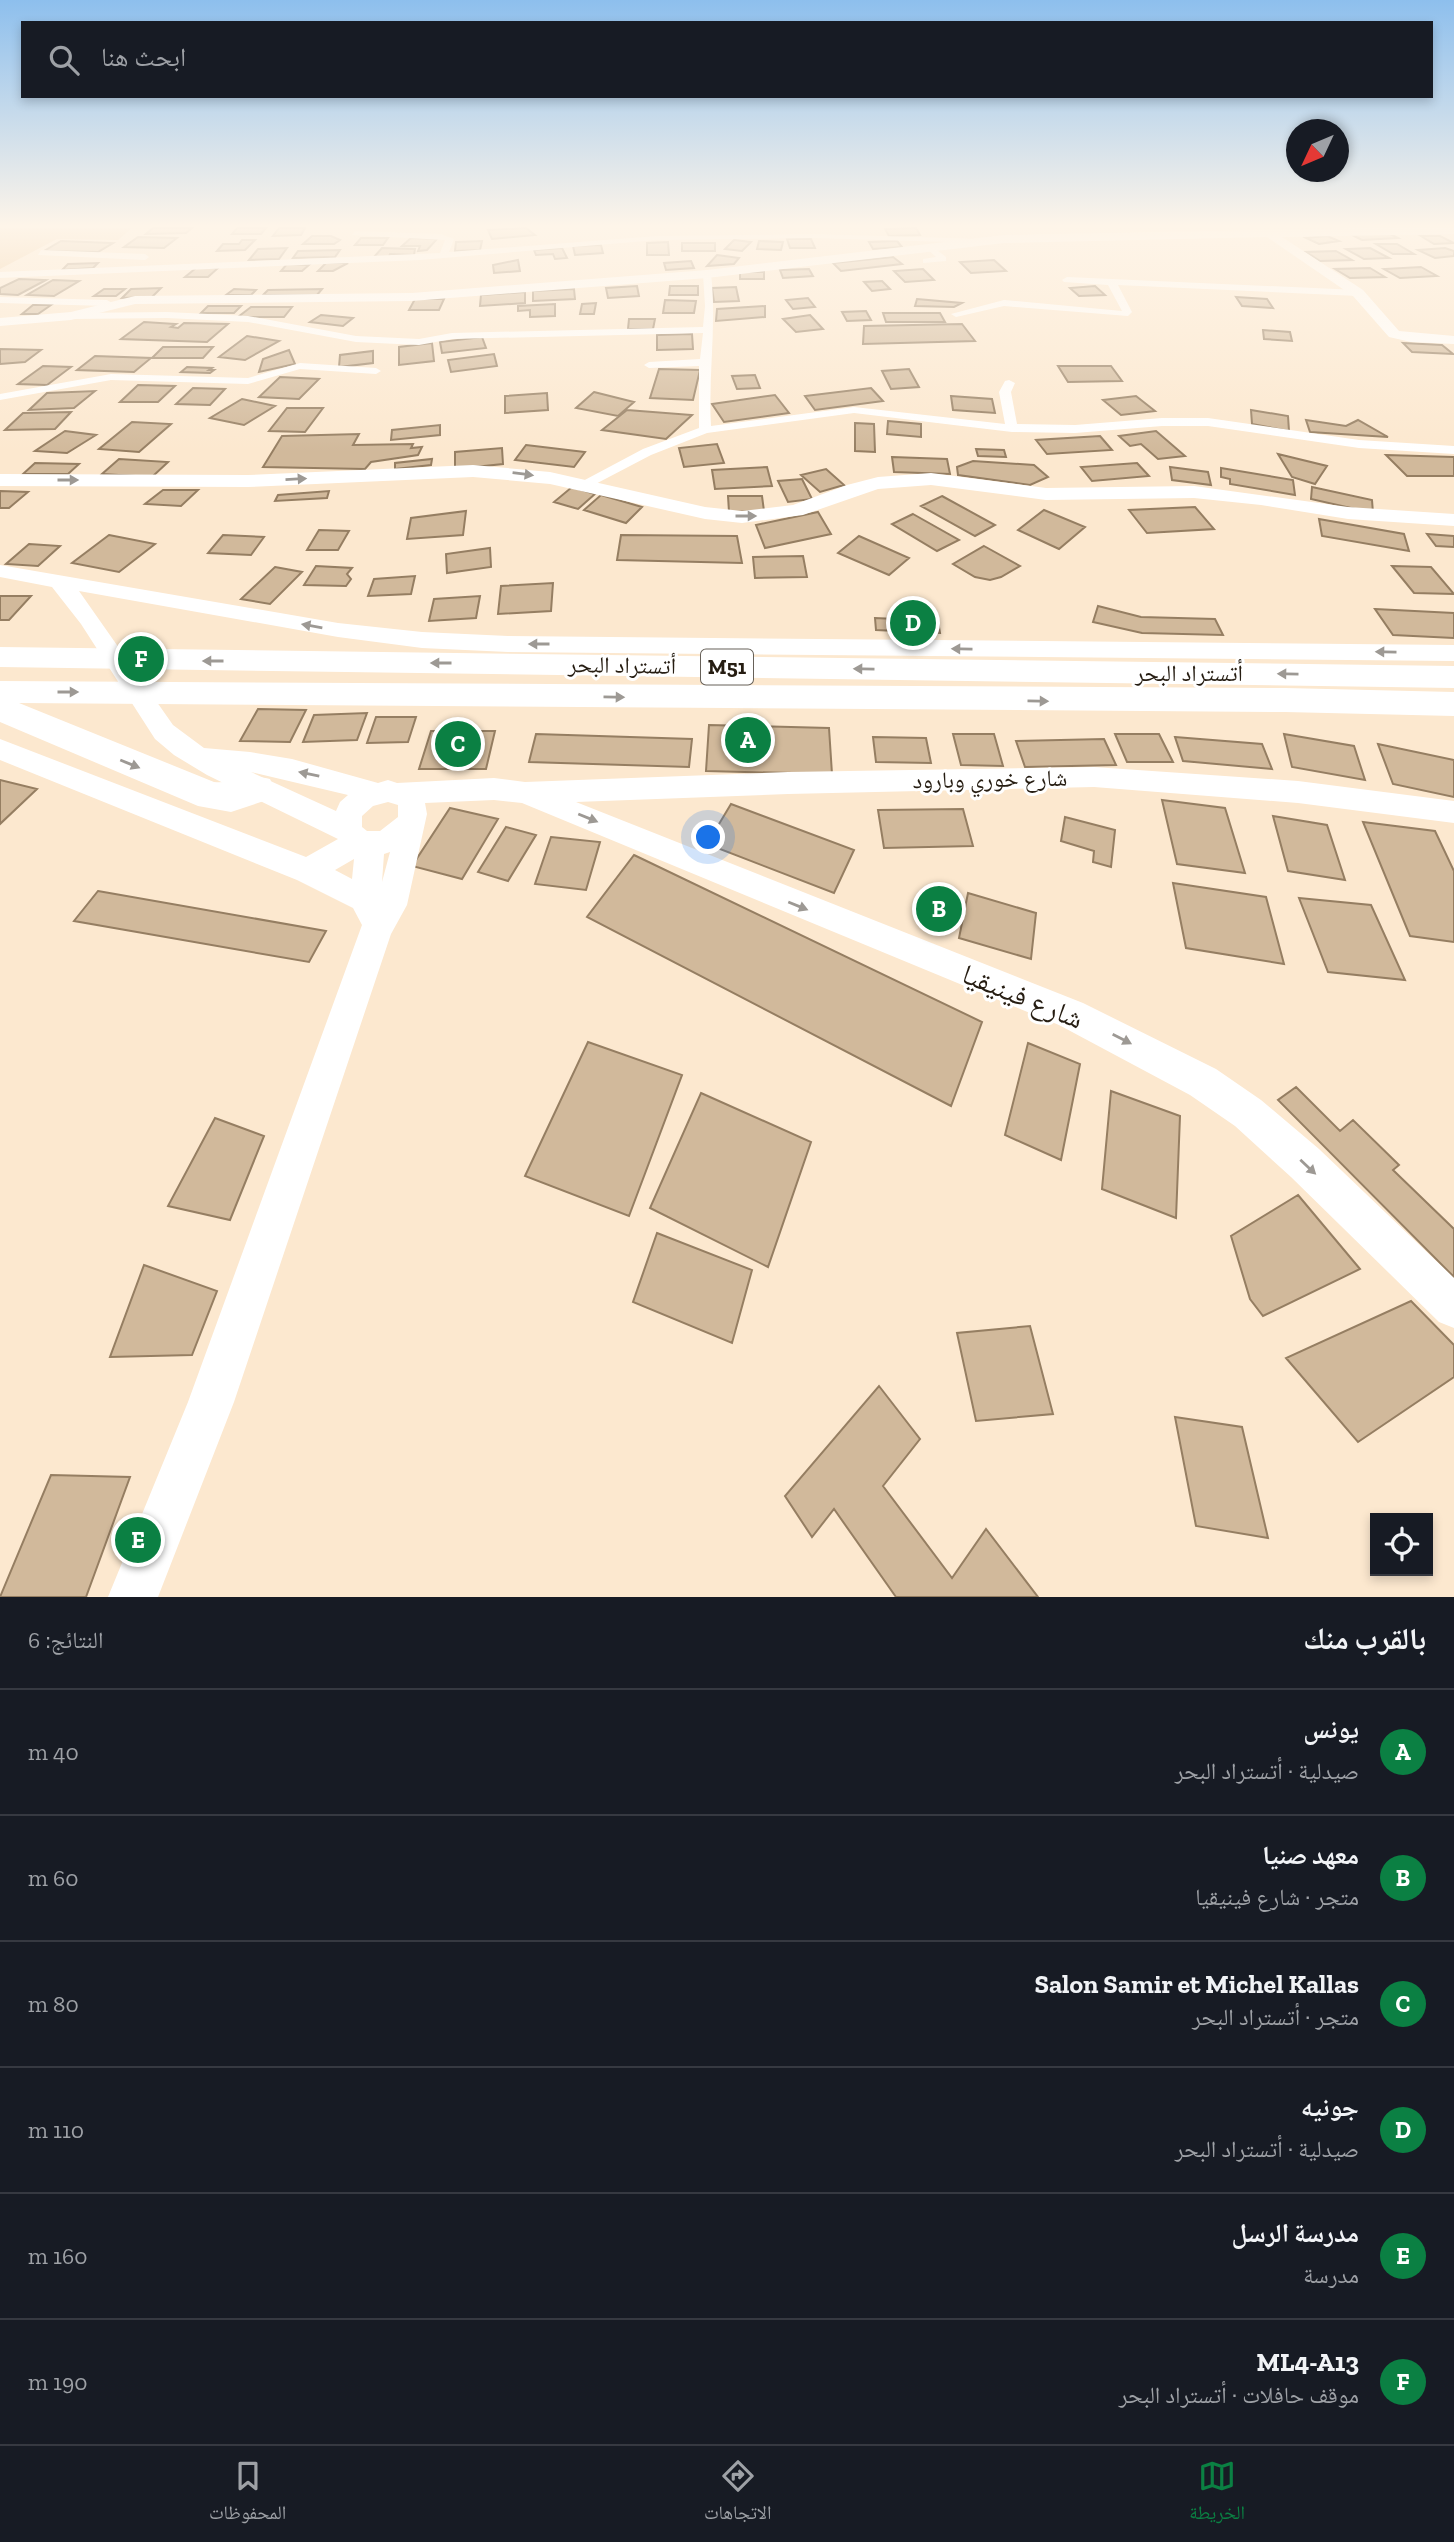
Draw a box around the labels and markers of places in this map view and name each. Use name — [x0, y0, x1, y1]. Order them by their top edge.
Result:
pin: D — [890, 597, 936, 649]
pin: F — [118, 633, 164, 685]
pin: A — [725, 714, 771, 766]
pin: C — [435, 718, 481, 770]
pin: B — [916, 883, 962, 935]
pin: E — [115, 1514, 161, 1566]

